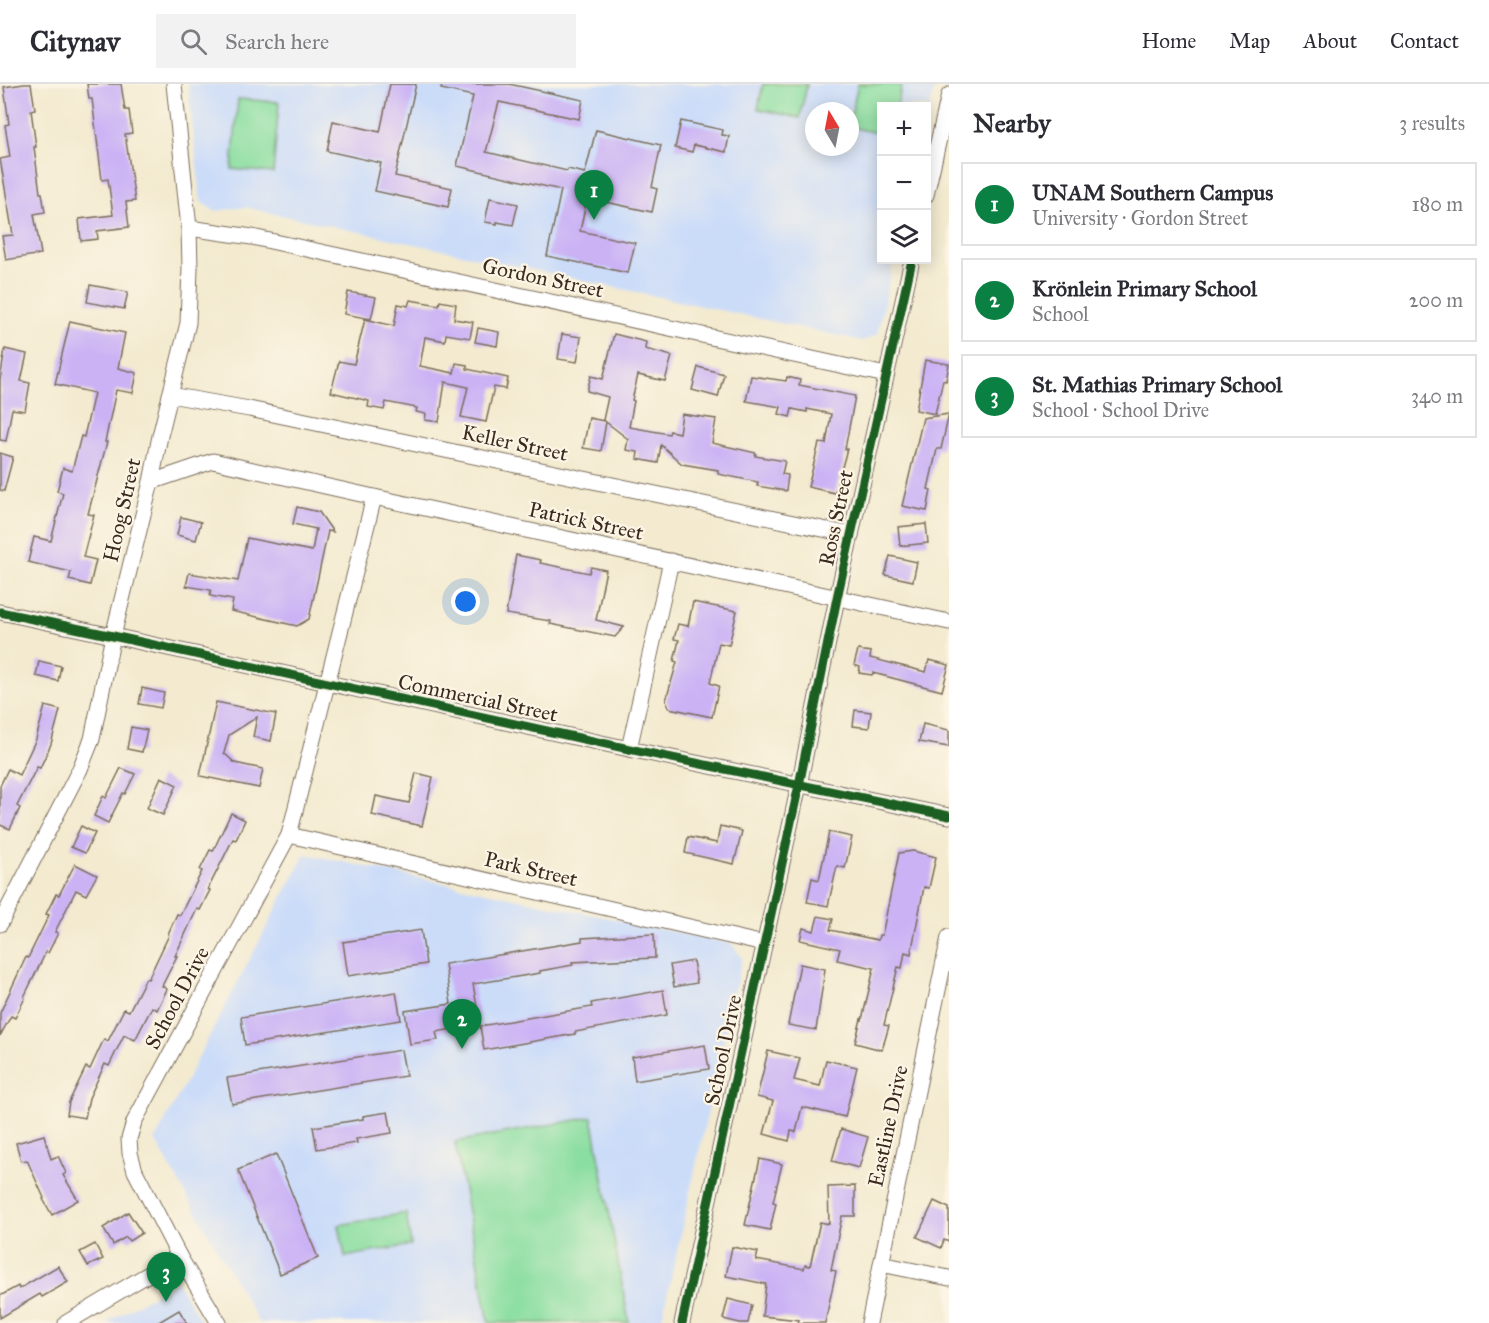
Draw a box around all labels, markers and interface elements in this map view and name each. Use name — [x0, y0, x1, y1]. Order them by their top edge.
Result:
search box — [156, 14, 576, 68]
text: Citynav — [30, 24, 120, 59]
icon: search — [177, 25, 210, 58]
text: Search here — [225, 28, 329, 55]
text: Home — [1141, 28, 1196, 54]
text: Map — [1229, 28, 1270, 54]
text: About — [1303, 28, 1357, 54]
text: Contact — [1390, 28, 1459, 54]
north arrow — [805, 102, 859, 156]
map controls — [877, 102, 931, 264]
button: + — [877, 102, 931, 156]
text: Nearby — [973, 107, 1051, 139]
text: 3 results — [1399, 111, 1465, 135]
button: − — [877, 156, 931, 210]
pin: 1 — [574, 170, 614, 220]
text: UNAM Southern Campus — [1032, 179, 1273, 206]
text: 1 — [991, 192, 998, 216]
text: 180 m — [1412, 192, 1463, 216]
text: University · Gordon Street — [1032, 206, 1248, 230]
button: layers — [877, 210, 931, 264]
street label: Gordon Street — [480, 252, 606, 304]
text: Krönlein Primary School — [1032, 275, 1257, 302]
text: 2 — [990, 288, 999, 312]
text: 200 m — [1409, 288, 1463, 312]
text: School — [1032, 302, 1089, 326]
text: St. Mathias Primary School — [1032, 371, 1282, 398]
text: 3 — [991, 384, 999, 408]
text: 340 m — [1411, 384, 1463, 408]
text: School · School Drive — [1032, 398, 1209, 422]
street label: Keller Street — [459, 419, 571, 467]
street label: Hoog Street — [97, 455, 147, 565]
street label: Ross Street — [813, 467, 859, 568]
street label: Patrick Street — [526, 496, 646, 546]
your location — [451, 587, 480, 616]
street label: Commercial Street — [396, 668, 561, 728]
street label: Park Street — [482, 846, 581, 892]
street label: School Drive — [139, 942, 215, 1054]
street label: School Drive — [699, 992, 747, 1108]
pin: 2 — [442, 1000, 482, 1049]
street label: Eastline Drive — [862, 1063, 914, 1189]
pin: 3 — [146, 1252, 186, 1302]

